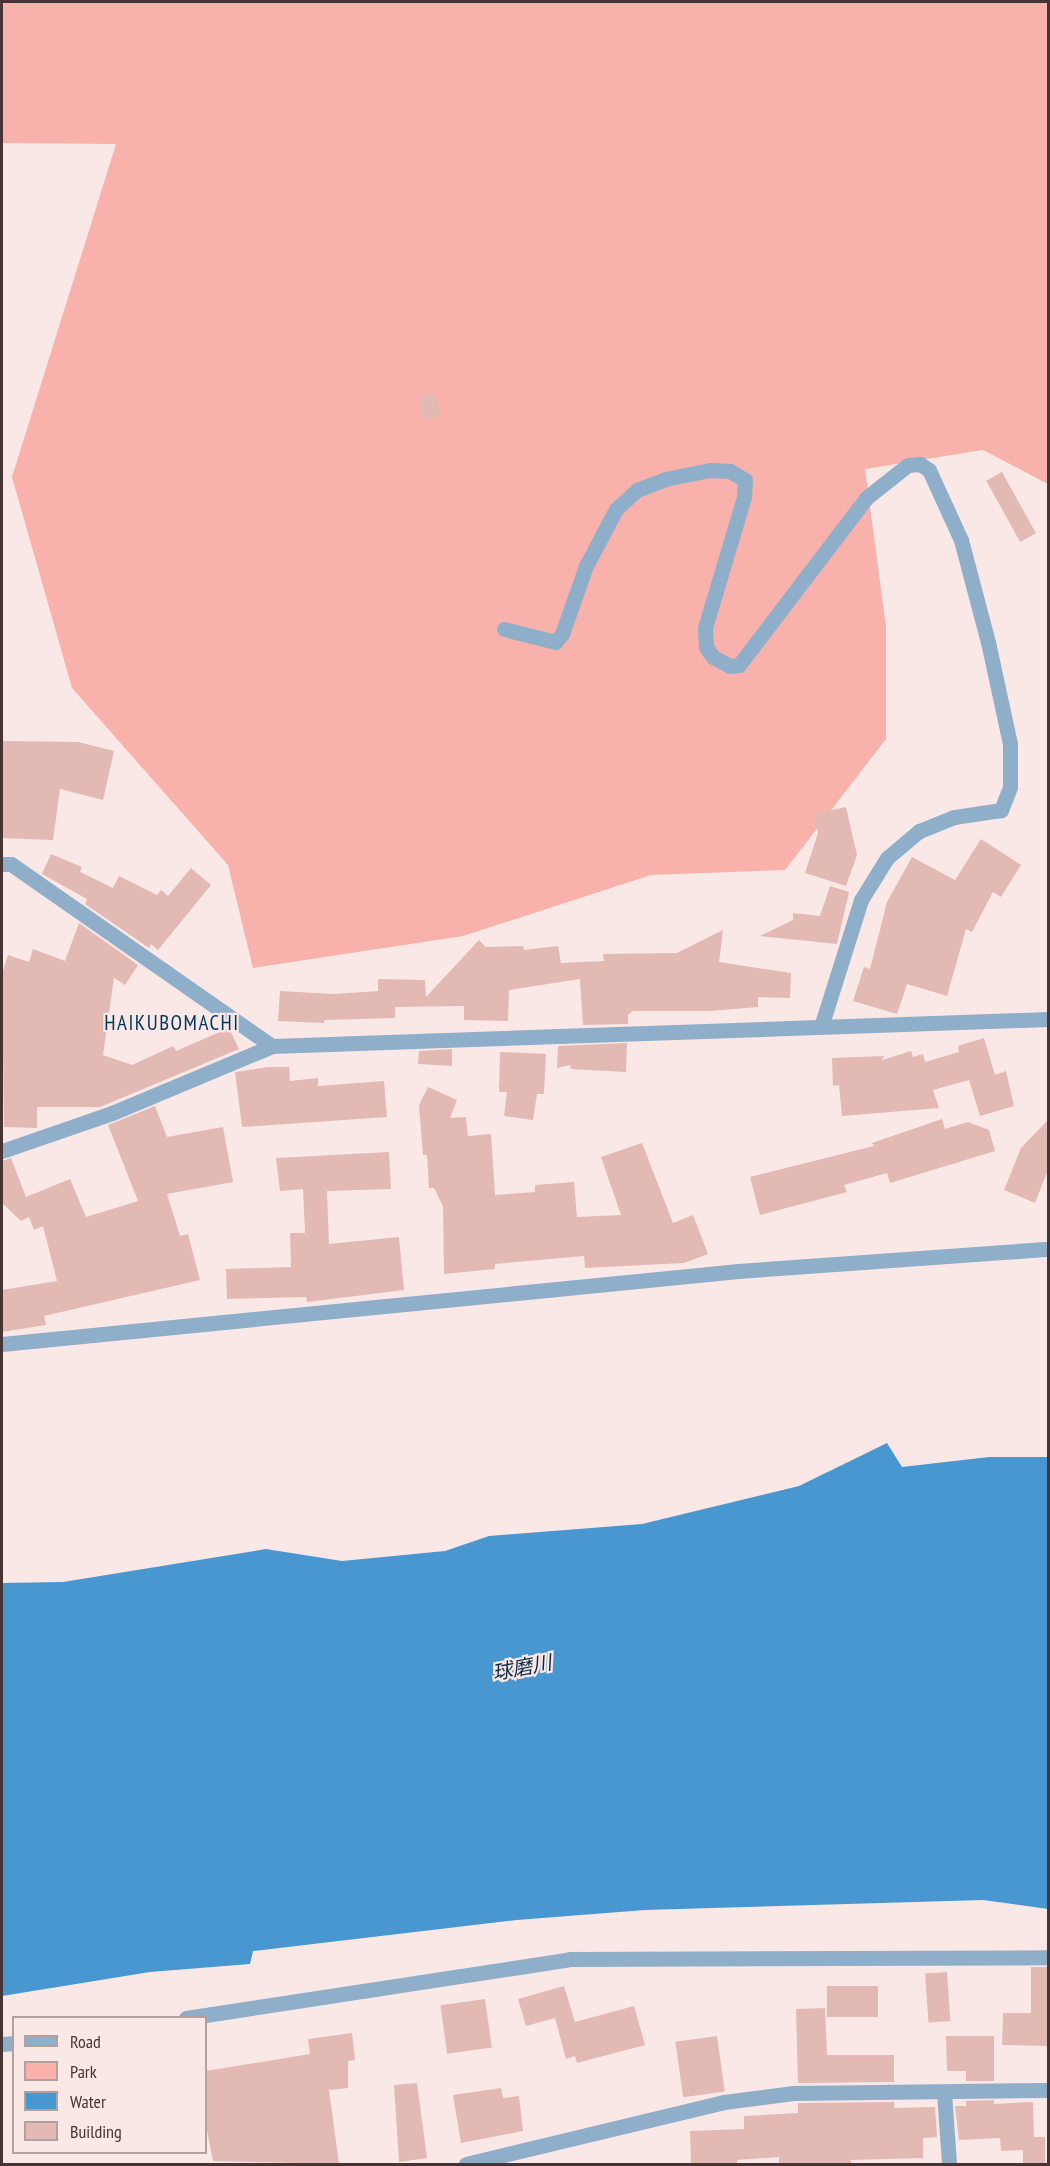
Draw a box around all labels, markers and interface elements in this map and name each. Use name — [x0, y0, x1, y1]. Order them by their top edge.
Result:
district label: HAIKUBOMACHI — [104, 1010, 240, 1036]
water label: 球磨川 — [490, 1650, 554, 1686]
legend — [12, 2016, 207, 2154]
text: Road — [70, 2030, 101, 2053]
text: Park — [70, 2060, 97, 2083]
text: Water — [70, 2090, 106, 2113]
text: Building — [70, 2120, 122, 2143]

